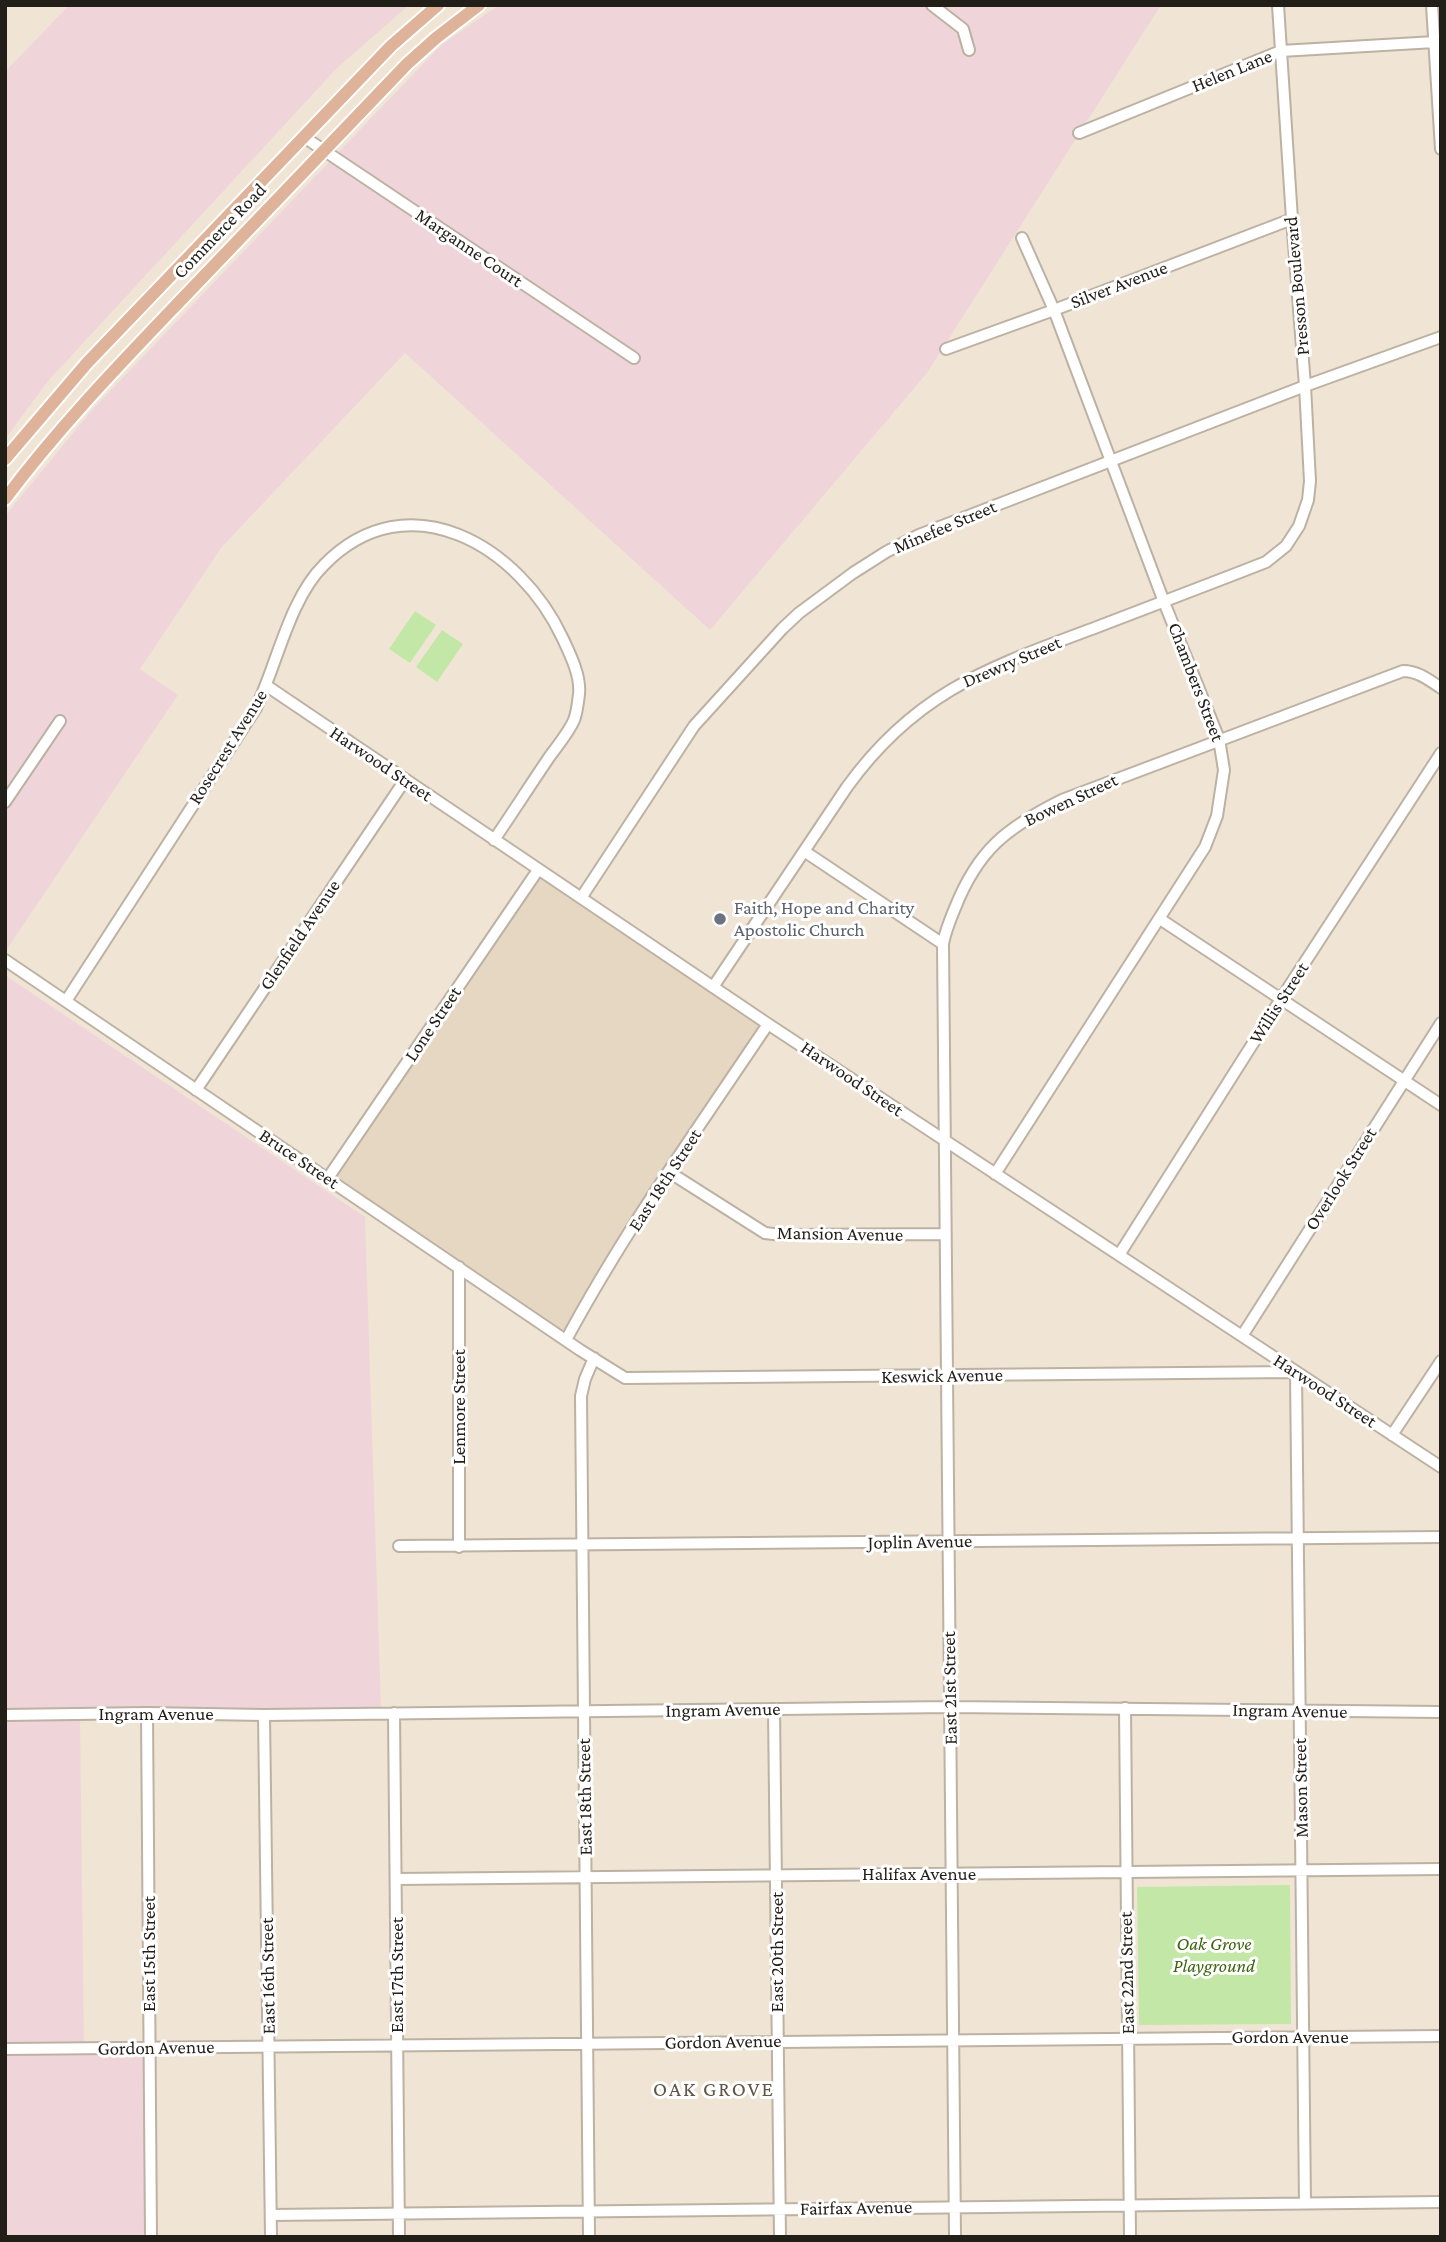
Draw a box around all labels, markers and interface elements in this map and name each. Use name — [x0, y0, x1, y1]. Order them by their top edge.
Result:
street label: Helen Lane — [1188, 45, 1276, 97]
street label: Commerce Road — [169, 178, 271, 284]
street label: Marganne Court — [411, 204, 527, 292]
street label: Presson Boulevard — [1280, 216, 1314, 356]
street label: Silver Avenue — [1067, 256, 1171, 314]
street label: Minefee Street — [890, 495, 1000, 559]
street label: Chambers Street — [1163, 619, 1229, 745]
street label: Drewry Street — [959, 631, 1065, 693]
street label: Rosecrest Avenue — [184, 685, 272, 809]
street label: Harwood Street — [325, 721, 437, 807]
street label: Bowen Street — [1021, 768, 1121, 832]
street label: Glenfield Avenue — [255, 875, 345, 995]
place label: Faith, Hope and Charity Apostolic Church — [734, 897, 914, 941]
marker: Faith, Hope and Charity Apostolic Church — [712, 911, 728, 927]
street label: Willis Street — [1244, 958, 1314, 1048]
street label: Lone Street — [400, 982, 466, 1066]
street label: Harwood Street — [796, 1036, 908, 1122]
street label: Overlook Street — [1300, 1123, 1382, 1235]
street label: Bruce Street — [255, 1124, 343, 1194]
street label: East 18th Street — [623, 1125, 707, 1235]
street label: Mansion Avenue — [777, 1221, 903, 1247]
street label: Lenmore Street — [448, 1349, 470, 1465]
street label: Harwood Street — [1269, 1349, 1381, 1433]
street label: Keswick Avenue — [881, 1364, 1003, 1388]
street label: Joplin Avenue — [867, 1530, 973, 1554]
street label: East 21st Street — [938, 1631, 962, 1745]
street label: Ingram Avenue — [665, 1698, 781, 1722]
street label: Ingram Avenue — [1232, 1699, 1348, 1723]
street label: Ingram Avenue — [98, 1703, 214, 1725]
street label: East 18th Street — [573, 1738, 597, 1856]
street label: Mason Street — [1289, 1738, 1313, 1838]
street label: Halifax Avenue — [862, 1863, 976, 1885]
street label: East 20th Street — [766, 1892, 788, 2012]
street label: East 15th Street — [138, 1896, 160, 2012]
street label: East 22nd Street — [1115, 1911, 1139, 2035]
street label: East 16th Street — [256, 1917, 280, 2035]
street label: East 17th Street — [386, 1917, 408, 2033]
park label: Oak Grove Playground — [1173, 1933, 1255, 1977]
street label: Gordon Avenue — [1232, 2026, 1348, 2048]
street label: Gordon Avenue — [664, 2030, 782, 2054]
street label: Gordon Avenue — [97, 2036, 215, 2060]
district label: OAK GROVE — [654, 2077, 774, 2103]
street label: Fairfax Avenue — [800, 2196, 912, 2220]

